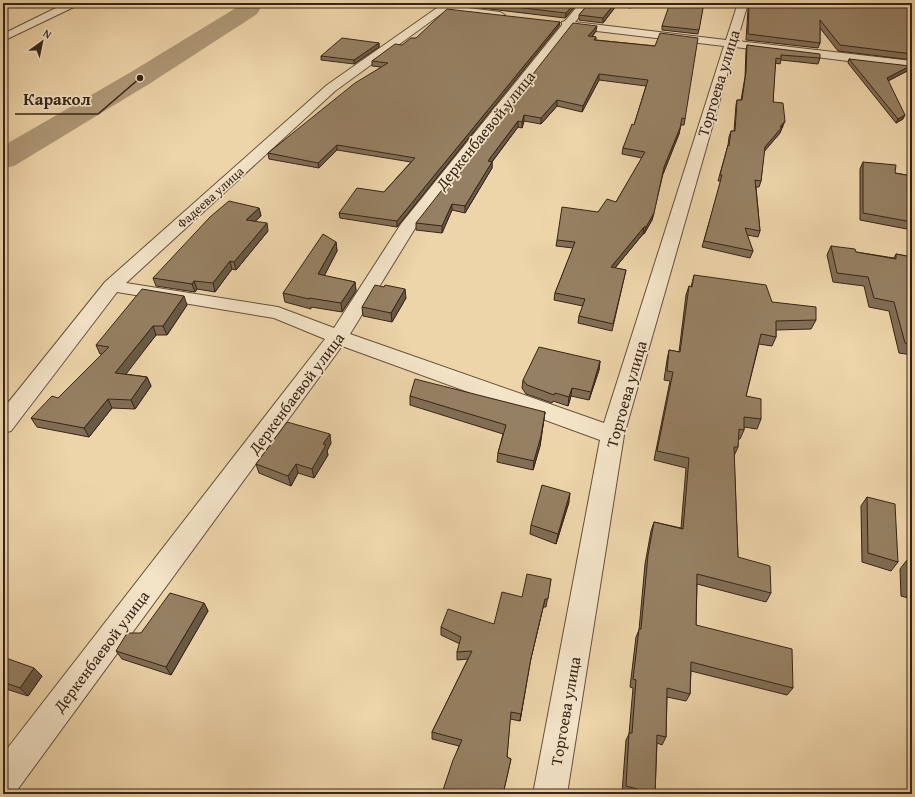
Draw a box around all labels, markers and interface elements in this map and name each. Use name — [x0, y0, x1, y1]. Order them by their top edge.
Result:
north arrow — [22, 22, 62, 62]
text: N — [40, 25, 55, 43]
street label: Торгоева улица — [690, 26, 746, 139]
street label: Деркенбаевой улица — [429, 65, 541, 195]
callout: Каракол — [15, 85, 98, 114]
text: Каракол — [23, 86, 91, 111]
street label: Фадеева улица — [173, 162, 249, 233]
street label: Деркенбаевой улица — [242, 327, 350, 460]
street label: Торгоева улица — [599, 337, 653, 450]
street label: Деркенбаевой улица — [47, 585, 155, 718]
street label: Торгоева улица — [544, 654, 586, 767]

